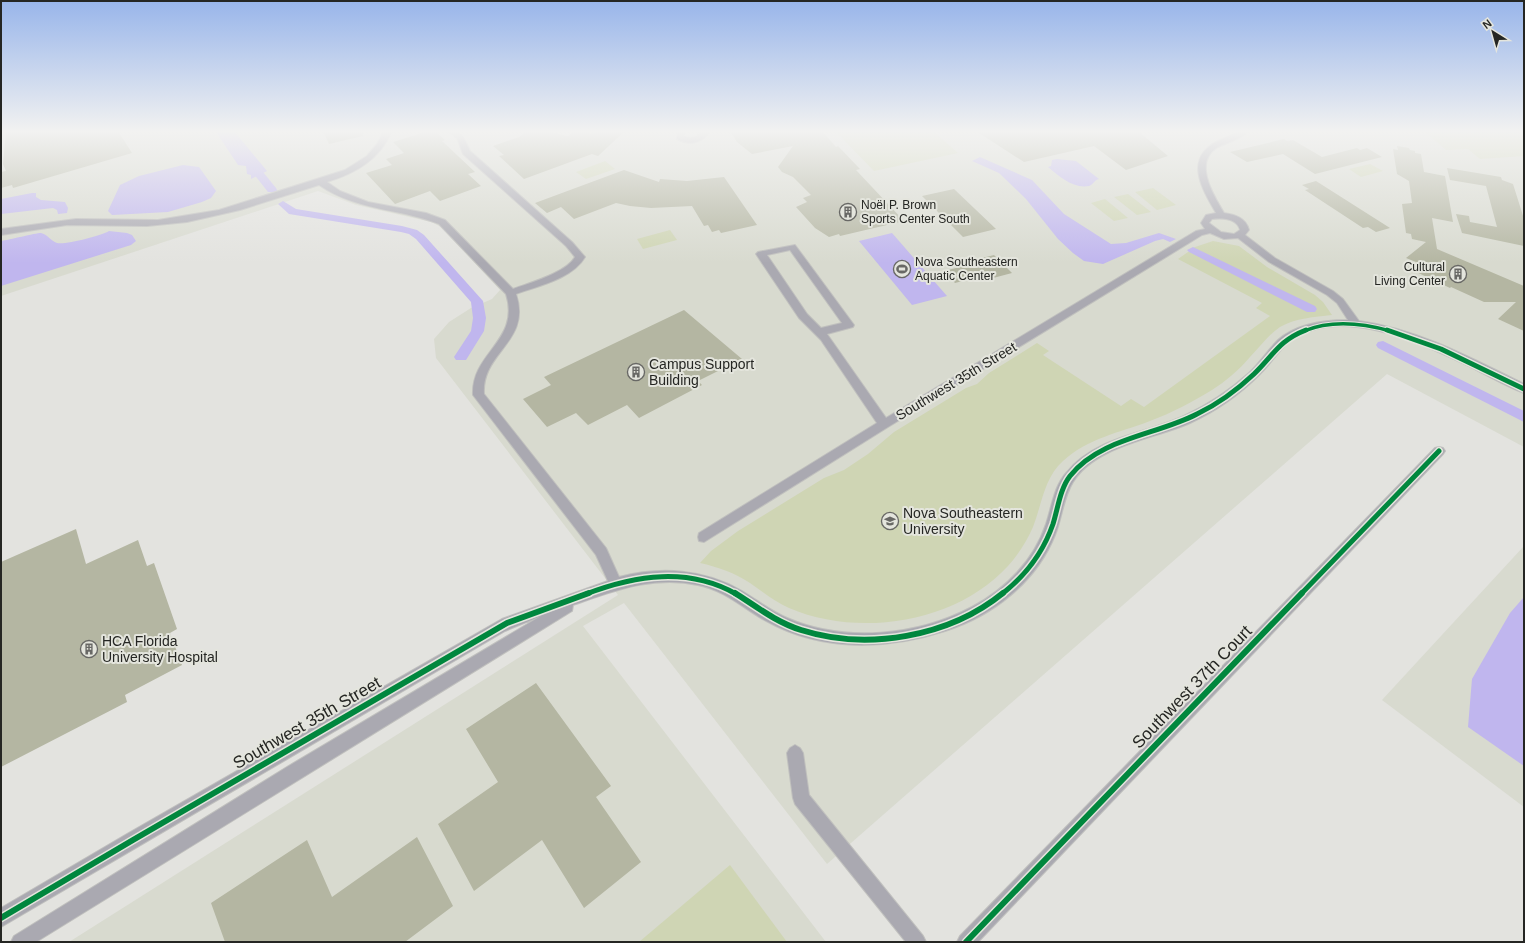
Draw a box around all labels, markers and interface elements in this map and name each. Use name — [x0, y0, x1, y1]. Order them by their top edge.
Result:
north arrow — [1473, 12, 1513, 52]
text: N — [1480, 17, 1494, 31]
place label: Noël P. Brown Sports Center South — [861, 198, 970, 226]
building icon: Noël P. Brown Sports Center South — [838, 202, 858, 222]
place label: Nova Southeastern Aquatic Center — [915, 255, 1018, 283]
sports icon: Nova Southeastern Aquatic Center — [892, 259, 912, 279]
place label: Cultural Living Center — [1374, 260, 1445, 288]
building icon: Cultural Living Center — [1448, 264, 1468, 284]
street label: Southwest 35th Street — [893, 339, 1019, 423]
place label: Campus Support Building — [649, 356, 754, 388]
building icon: Campus Support Building — [626, 362, 646, 382]
place label: Nova Southeastern University — [903, 505, 1023, 537]
school or university icon: Nova Southeastern University — [880, 511, 900, 531]
street label: Southwest 37th Court — [1128, 621, 1256, 752]
place label: HCA Florida University Hospital — [102, 633, 218, 665]
building icon: HCA Florida University Hospital — [79, 639, 99, 659]
street label: Southwest 35th Street — [230, 673, 384, 773]

